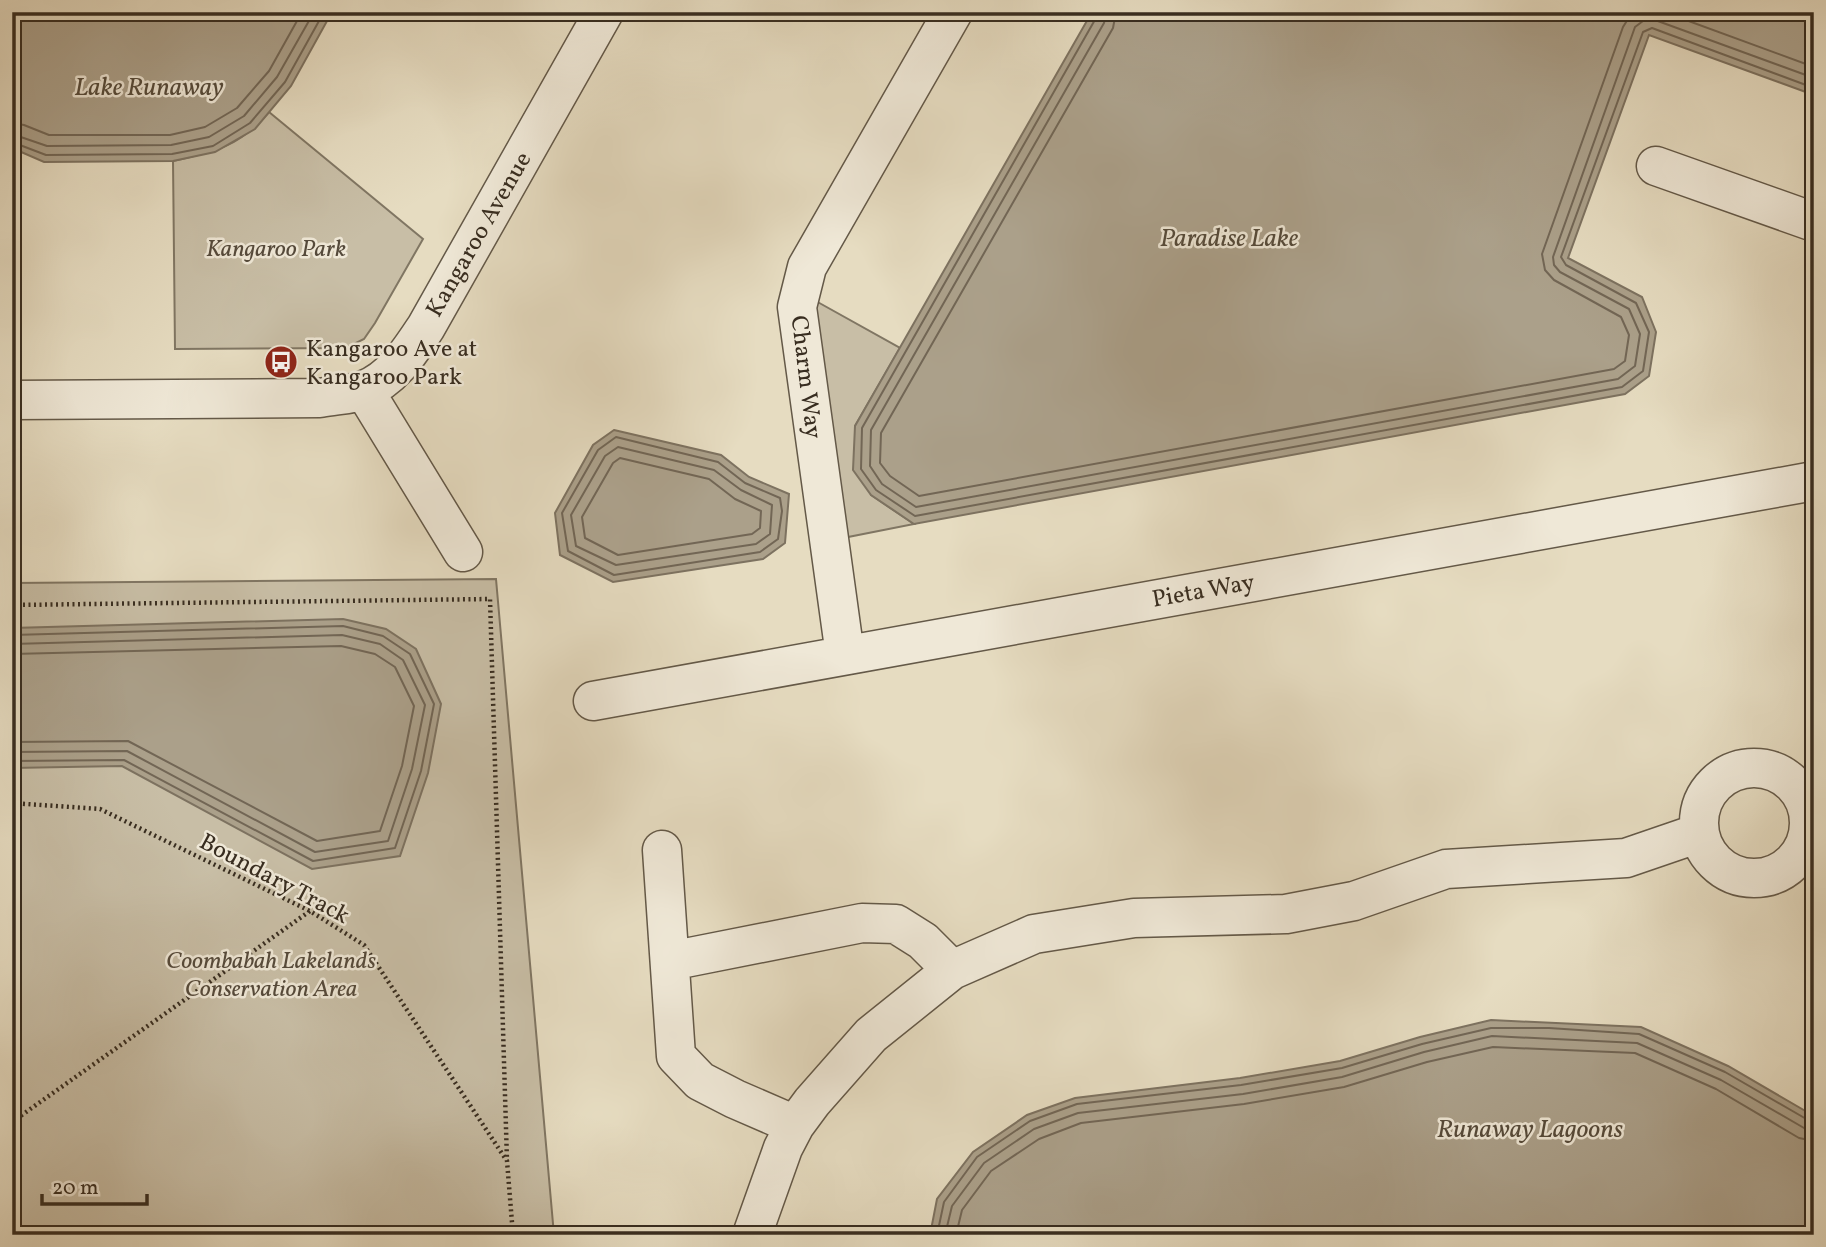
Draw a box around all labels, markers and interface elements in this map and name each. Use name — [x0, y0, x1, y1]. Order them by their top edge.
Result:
water label: Lake Runaway — [74, 70, 224, 106]
street label: Kangaroo Avenue — [419, 146, 541, 324]
water label: Paradise Lake — [1160, 221, 1299, 257]
park label: Kangaroo Park — [206, 233, 346, 267]
street label: Charm Way — [781, 314, 829, 441]
place label: Kangaroo Ave at Kangaroo Park — [306, 333, 477, 395]
bus stop icon: Kangaroo Ave at Kangaroo Park — [262, 343, 300, 381]
street label: Pieta Way — [1149, 566, 1257, 618]
street label: Boundary Track — [193, 826, 355, 934]
park label: Coombabah Lakelands Conservation Area — [166, 945, 376, 1007]
water label: Runaway Lagoons — [1437, 1112, 1624, 1148]
scale bar — [42, 1163, 147, 1207]
text: 20 m — [52, 1174, 98, 1203]

